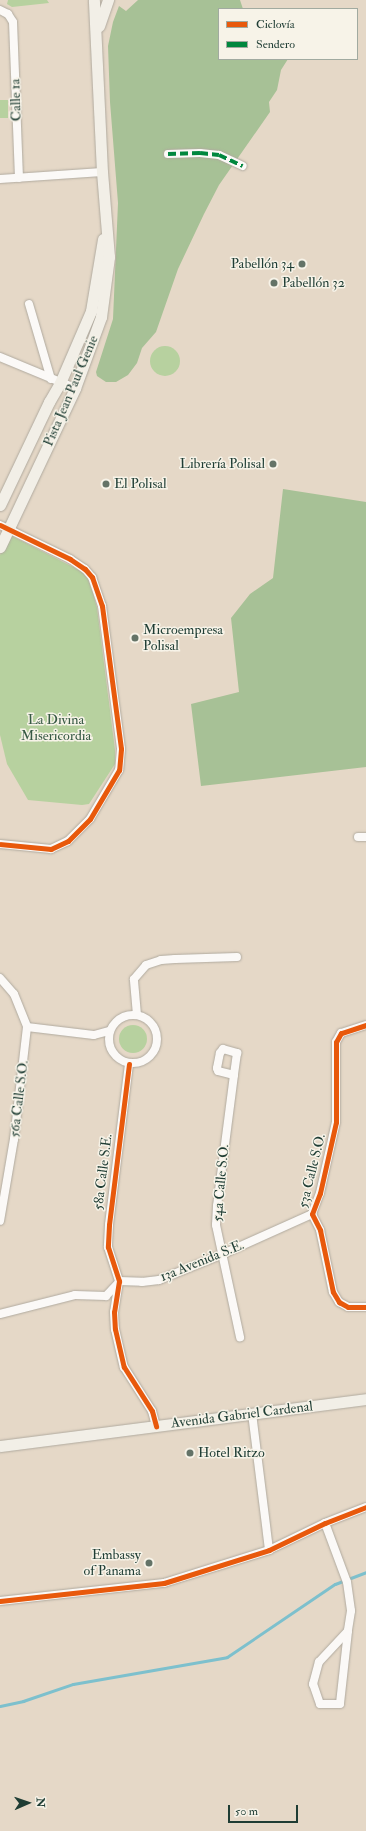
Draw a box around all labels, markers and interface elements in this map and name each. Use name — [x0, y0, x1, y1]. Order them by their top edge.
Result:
legend — [218, 8, 358, 60]
text: Ciclovía — [256, 17, 295, 32]
text: Sendero — [256, 37, 295, 52]
street label: Calle 1a — [7, 78, 25, 122]
place label: Pabellón 34 — [231, 256, 294, 272]
marker: Pabellón 34 — [297, 259, 307, 269]
place label: Pabellón 32 — [282, 275, 345, 291]
marker: Pabellón 32 — [269, 278, 279, 288]
street label: Pista Jean Paul Genie — [40, 333, 102, 449]
place label: Librería Polisal — [180, 456, 265, 472]
marker: Librería Polisal — [268, 459, 278, 469]
place label: El Polisal — [114, 476, 167, 492]
marker: El Polisal — [101, 479, 111, 489]
place label: Microempresa Polisal — [143, 622, 223, 654]
marker: Microempresa Polisal — [130, 633, 140, 643]
park label: La Divina Misericordia — [21, 712, 91, 744]
street label: 56a Calle S.O. — [6, 1060, 32, 1138]
street label: 53a Calle S.O. — [295, 1132, 329, 1210]
street label: 58a Calle S.E. — [90, 1133, 116, 1211]
street label: 54a Calle S.O. — [209, 1144, 233, 1222]
street label: 13a Avenida S.E. — [158, 1237, 246, 1285]
street label: Avenida Gabriel Cardenal — [170, 1398, 314, 1432]
place label: Hotel Ritzo — [198, 1445, 265, 1461]
marker: Hotel Ritzo — [185, 1448, 195, 1458]
place label: Embassy of Panama — [84, 1547, 141, 1580]
marker: Embassy of Panama — [144, 1558, 154, 1568]
north arrow — [8, 1783, 48, 1823]
text: N — [34, 1797, 47, 1808]
scale bar — [230, 1797, 300, 1823]
text: 50 m — [235, 1804, 258, 1819]

